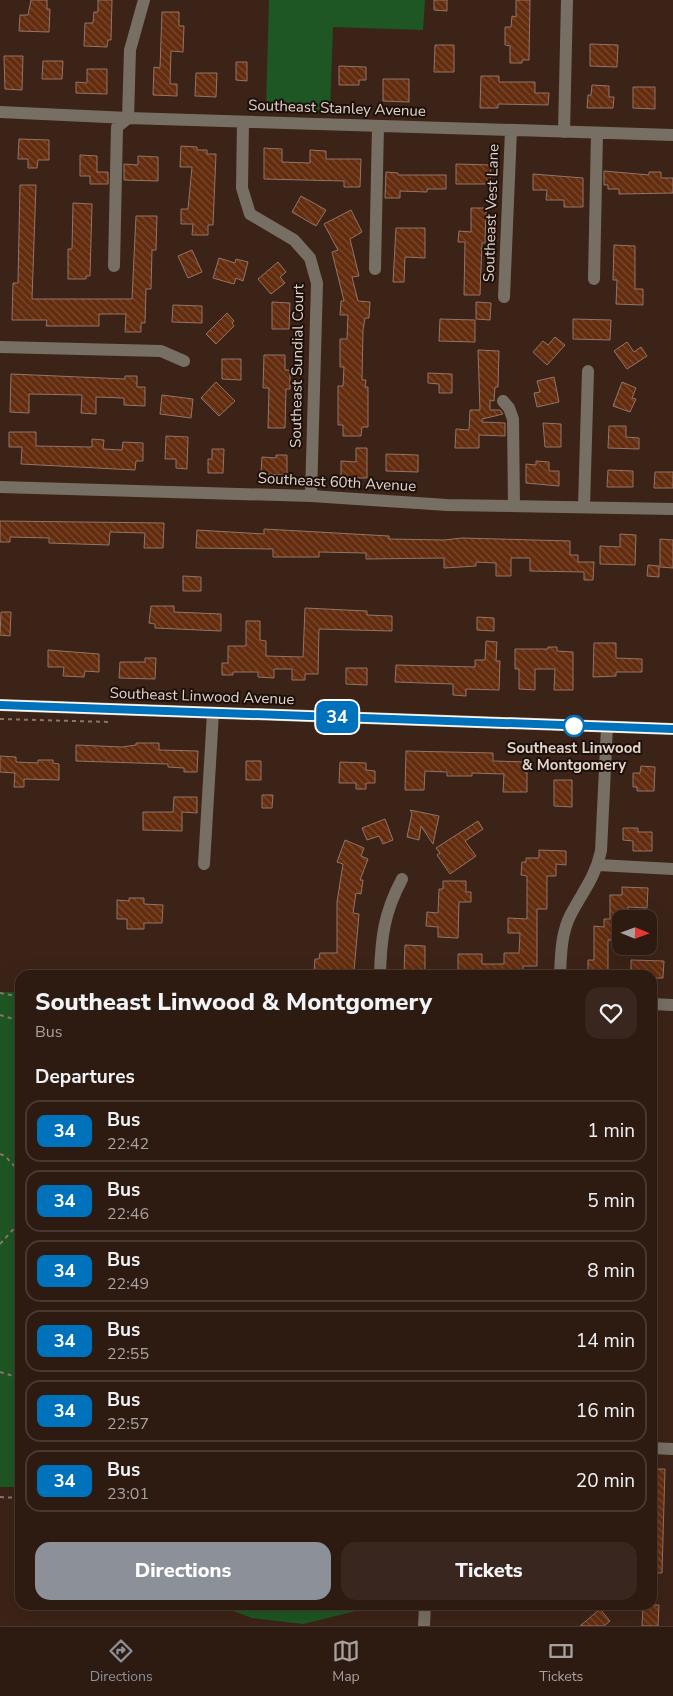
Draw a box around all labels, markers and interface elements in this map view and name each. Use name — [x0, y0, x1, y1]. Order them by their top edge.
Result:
street label: Southeast Stanley Avenue — [248, 95, 426, 121]
street label: Southeast Vest Lane — [479, 144, 503, 282]
street label: Southeast Sundial Court — [286, 283, 308, 448]
street label: Southeast 60th Avenue — [257, 468, 417, 496]
street label: Southeast Linwood Avenue — [109, 683, 295, 709]
line badge: 34 — [314, 701, 360, 733]
text: 34 — [326, 705, 348, 729]
marker: Southeast Linwood & Montgomery — [563, 715, 585, 737]
place label: Southeast Linwood & Montgomery — [507, 738, 641, 775]
north arrow — [612, 910, 658, 955]
map controls — [612, 910, 657, 955]
text: Southeast Linwood & Montgomery — [35, 986, 432, 1018]
button: heart — [585, 987, 637, 1039]
text: Bus — [35, 1021, 63, 1043]
text: Departures — [35, 1064, 135, 1090]
text: Bus — [107, 1107, 140, 1133]
text: 1 min — [587, 1118, 635, 1144]
text: 34 — [54, 1119, 75, 1143]
text: 22:42 — [107, 1133, 149, 1155]
text: Bus — [107, 1177, 140, 1203]
text: 5 min — [587, 1188, 635, 1214]
text: 34 — [54, 1189, 75, 1213]
text: 22:46 — [107, 1203, 149, 1225]
text: Bus — [107, 1247, 140, 1273]
text: 8 min — [587, 1258, 635, 1284]
text: 34 — [54, 1259, 75, 1283]
text: 22:49 — [107, 1273, 149, 1295]
text: Bus — [107, 1317, 140, 1343]
text: 14 min — [576, 1328, 635, 1354]
text: 34 — [54, 1329, 75, 1353]
text: 22:55 — [107, 1343, 149, 1365]
text: Bus — [107, 1387, 140, 1413]
text: 16 min — [576, 1398, 635, 1424]
text: 34 — [54, 1399, 75, 1423]
text: 22:57 — [107, 1413, 149, 1435]
text: Bus — [107, 1457, 140, 1483]
text: 20 min — [576, 1468, 635, 1494]
text: 34 — [54, 1469, 75, 1493]
text: 23:01 — [107, 1483, 149, 1505]
button: Directions — [35, 1542, 331, 1600]
button: Tickets — [341, 1542, 637, 1600]
tab: Directions — [90, 1637, 153, 1686]
tab: Map — [332, 1637, 360, 1686]
tab: Tickets — [539, 1637, 583, 1686]

